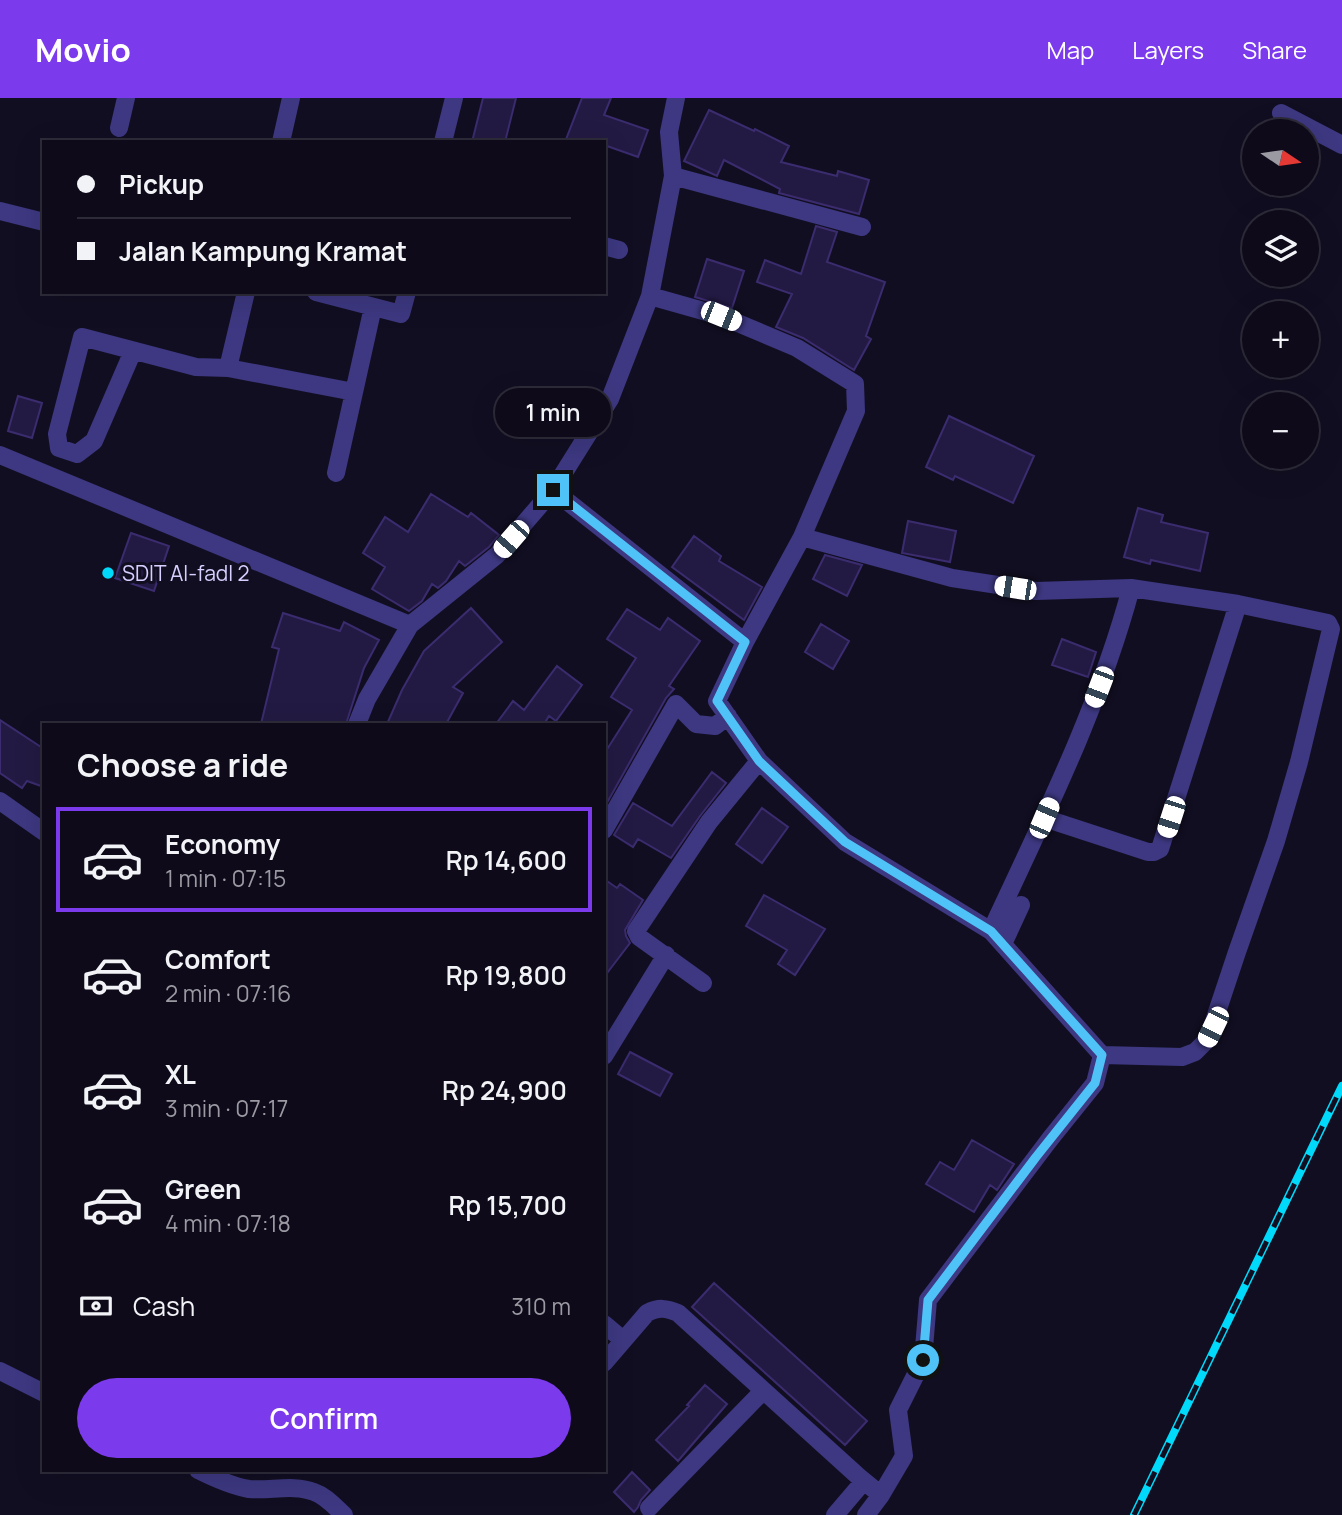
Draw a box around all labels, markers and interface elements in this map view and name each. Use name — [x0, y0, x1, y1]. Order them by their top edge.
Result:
text: Movio — [35, 27, 131, 72]
text: Map — [1047, 33, 1094, 66]
text: Layers — [1132, 33, 1204, 66]
text: Share — [1242, 33, 1307, 66]
north arrow — [1242, 119, 1320, 196]
map controls — [1242, 119, 1319, 469]
text: Pickup — [119, 166, 204, 202]
button: layers — [1242, 210, 1319, 287]
text: Jalan Kampung Kramat — [119, 233, 407, 269]
car — [698, 298, 745, 334]
button: + — [1242, 301, 1319, 378]
callout: 1 min — [495, 388, 611, 438]
button: − — [1242, 392, 1319, 469]
text: 1 min — [526, 396, 580, 428]
route end — [537, 474, 569, 506]
car — [490, 516, 533, 562]
place label: SDIT Al-fadl 2 — [122, 559, 249, 587]
marker: SDIT Al-fadl 2 — [100, 565, 116, 581]
car — [993, 574, 1038, 602]
car — [1082, 664, 1117, 710]
text: Choose a ride — [77, 743, 288, 787]
car — [1155, 794, 1188, 840]
car — [1027, 795, 1062, 841]
text: Economy — [165, 826, 280, 862]
icon: car — [81, 828, 144, 891]
text: Rp 14,600 — [446, 842, 567, 878]
text: 1 min · 07:15 — [165, 862, 286, 894]
text: Comfort — [165, 941, 271, 977]
icon: car — [81, 943, 144, 1006]
text: Rp 19,800 — [446, 957, 567, 993]
text: 2 min · 07:16 — [165, 977, 291, 1009]
car — [1195, 1004, 1232, 1050]
text: XL — [165, 1056, 196, 1092]
icon: car — [81, 1058, 144, 1121]
text: Rp 24,900 — [442, 1072, 567, 1108]
text: 3 min · 07:17 — [165, 1092, 288, 1124]
text: Green — [165, 1171, 241, 1207]
icon: car — [81, 1173, 144, 1236]
text: Rp 15,700 — [448, 1187, 567, 1223]
text: 4 min · 07:18 — [165, 1207, 291, 1239]
icon: cash — [77, 1287, 115, 1325]
text: Cash — [133, 1288, 195, 1324]
text: 310 m — [511, 1290, 571, 1322]
route start — [907, 1344, 939, 1376]
button: Confirm — [77, 1378, 571, 1458]

